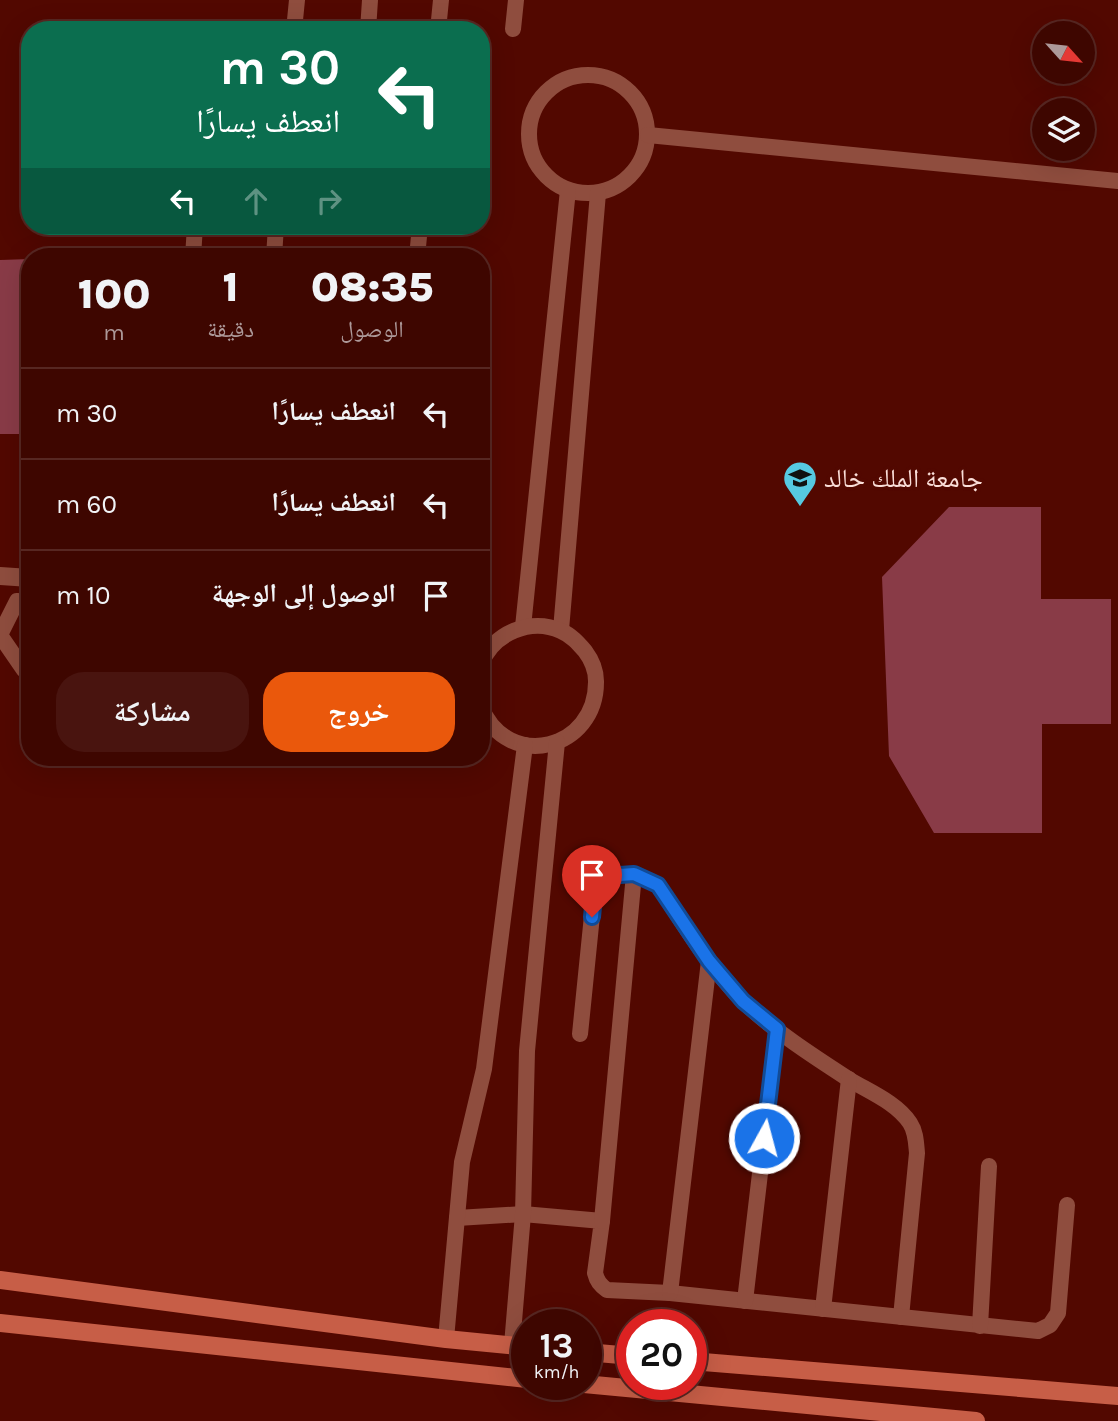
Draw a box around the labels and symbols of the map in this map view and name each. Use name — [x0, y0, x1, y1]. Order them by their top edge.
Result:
north arrow — [1032, 21, 1096, 84]
school or university icon: جامعة الملك خالد — [781, 459, 819, 508]
place label: جامعة الملك خالد — [824, 463, 983, 494]
pin — [562, 845, 622, 917]
position arrow — [727, 1101, 801, 1175]
speed limit sign: 20 — [616, 1309, 707, 1400]

